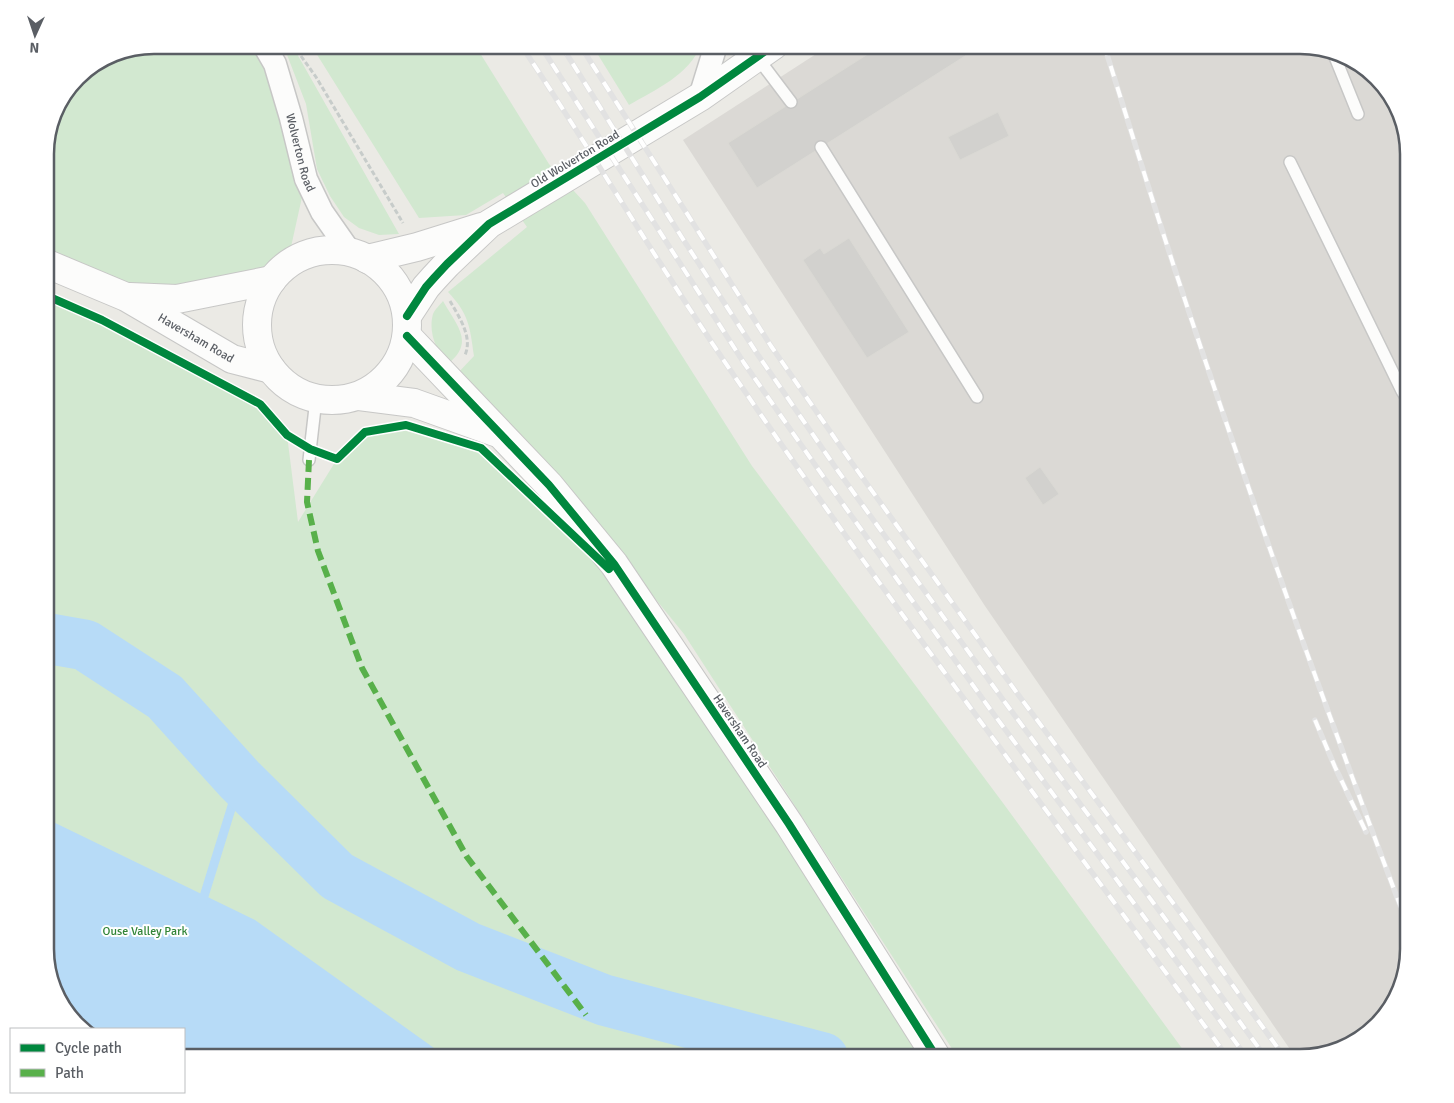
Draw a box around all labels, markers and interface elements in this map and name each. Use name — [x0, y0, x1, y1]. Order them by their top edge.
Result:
north arrow — [10, 10, 60, 60]
text: N — [29, 39, 40, 56]
street label: Wolverton Road — [282, 112, 318, 194]
street label: Old Wolverton Road — [528, 127, 622, 192]
street label: Haversham Road — [155, 310, 237, 366]
street label: Haversham Road — [709, 692, 770, 771]
park label: Ouse Valley Park — [103, 924, 187, 939]
legend — [10, 1028, 185, 1093]
text: Cycle path — [55, 1039, 122, 1057]
text: Path — [55, 1064, 84, 1082]

